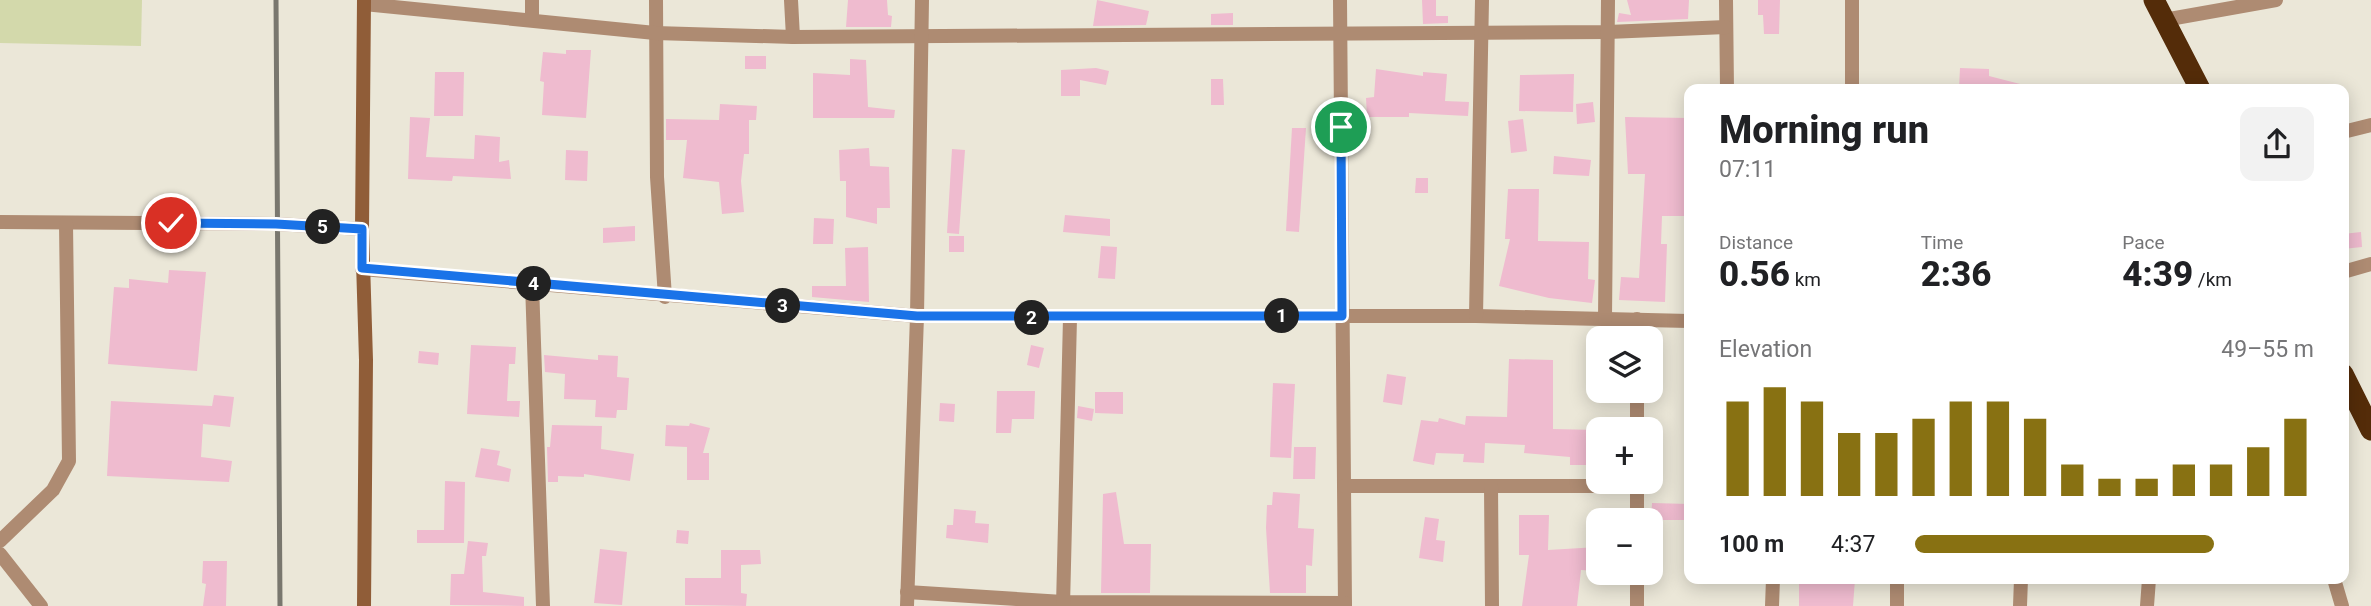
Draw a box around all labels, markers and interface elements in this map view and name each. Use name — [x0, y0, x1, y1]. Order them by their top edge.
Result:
pin — [1311, 97, 1371, 157]
button: share — [2240, 107, 2314, 181]
icon: arrive — [1322, 108, 1360, 146]
text: Morning run — [1719, 108, 1929, 152]
text: 07:11 — [1719, 156, 1776, 183]
pin — [141, 193, 201, 253]
icon: check — [152, 204, 190, 242]
pin: 5 — [306, 210, 340, 244]
text: 5 — [317, 215, 328, 238]
text: Distance — [1719, 231, 1793, 254]
text: Time — [1921, 231, 1963, 254]
text: Pace — [2122, 231, 2165, 254]
text: 0.56 — [1719, 254, 1790, 295]
text: 2:36 — [1921, 254, 1991, 295]
text: 4:39 — [2122, 254, 2193, 295]
pin: 4 — [516, 266, 552, 302]
text: km — [1790, 268, 1821, 291]
text: /km — [2193, 268, 2232, 291]
text: 4 — [528, 272, 539, 295]
pin: 3 — [766, 288, 800, 324]
text: 3 — [777, 294, 788, 317]
pin: 1 — [1264, 298, 1300, 334]
pin: 2 — [1014, 300, 1050, 336]
text: 1 — [1276, 304, 1287, 327]
text: 2 — [1026, 306, 1037, 329]
map controls — [1586, 326, 1663, 585]
button: layers — [1586, 326, 1663, 403]
text: Elevation — [1719, 336, 1812, 363]
text: 49–55 m — [2221, 336, 2314, 363]
button: + — [1586, 417, 1663, 494]
button: − — [1586, 508, 1663, 585]
text: 100 m — [1719, 531, 1784, 558]
text: 4:37 — [1831, 531, 1875, 558]

